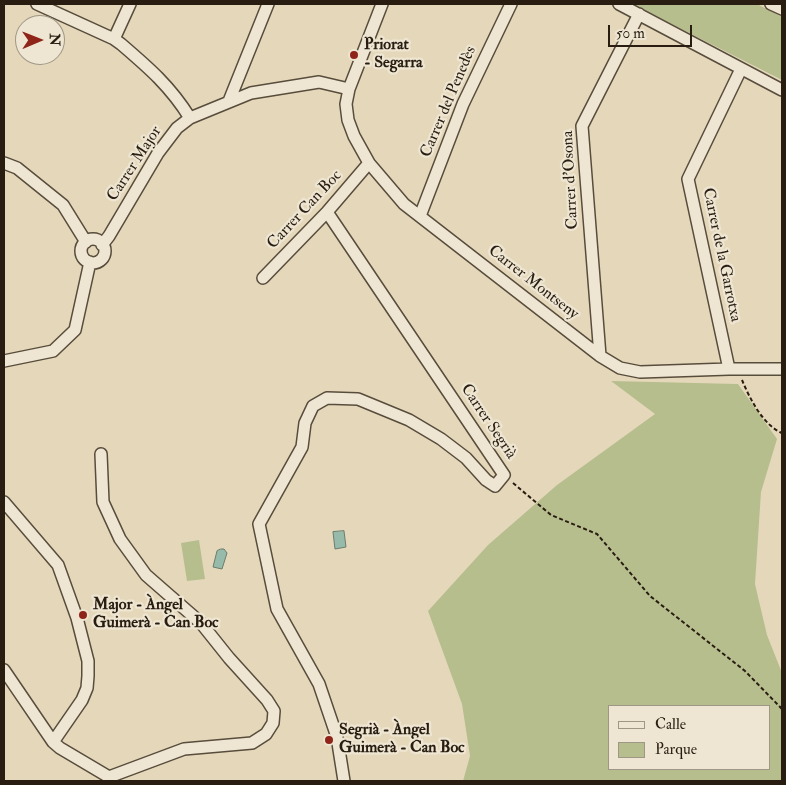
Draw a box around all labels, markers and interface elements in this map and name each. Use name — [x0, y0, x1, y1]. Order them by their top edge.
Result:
north arrow — [15, 15, 65, 65]
scale bar — [611, 15, 695, 47]
text: 50 m — [616, 24, 645, 43]
text: N — [46, 33, 63, 46]
place label: Priorat - Segarra — [364, 36, 423, 74]
street label: Carrer del Penedès — [417, 44, 481, 160]
marker: Priorat - Segarra — [348, 49, 360, 61]
street label: Carrer Major — [104, 123, 166, 205]
street label: Carrer d'Osona — [559, 130, 583, 230]
street label: Carrer Can Boc — [264, 167, 346, 253]
street label: Carrer de la Garrotxa — [697, 186, 745, 324]
street label: Carrer Montseny — [484, 242, 582, 324]
street label: Carrer Segrià — [456, 381, 520, 463]
place label: Major - Àngel Guimerà - Can Boc — [93, 596, 219, 634]
marker: Major - Àngel Guimerà - Can Boc — [77, 609, 89, 621]
legend — [608, 705, 771, 770]
text: Calle — [655, 715, 686, 734]
place label: Segrià - Àngel Guimerà - Can Boc — [339, 721, 465, 759]
marker: Segrià - Àngel Guimerà - Can Boc — [323, 734, 335, 746]
text: Parque — [655, 740, 697, 759]

